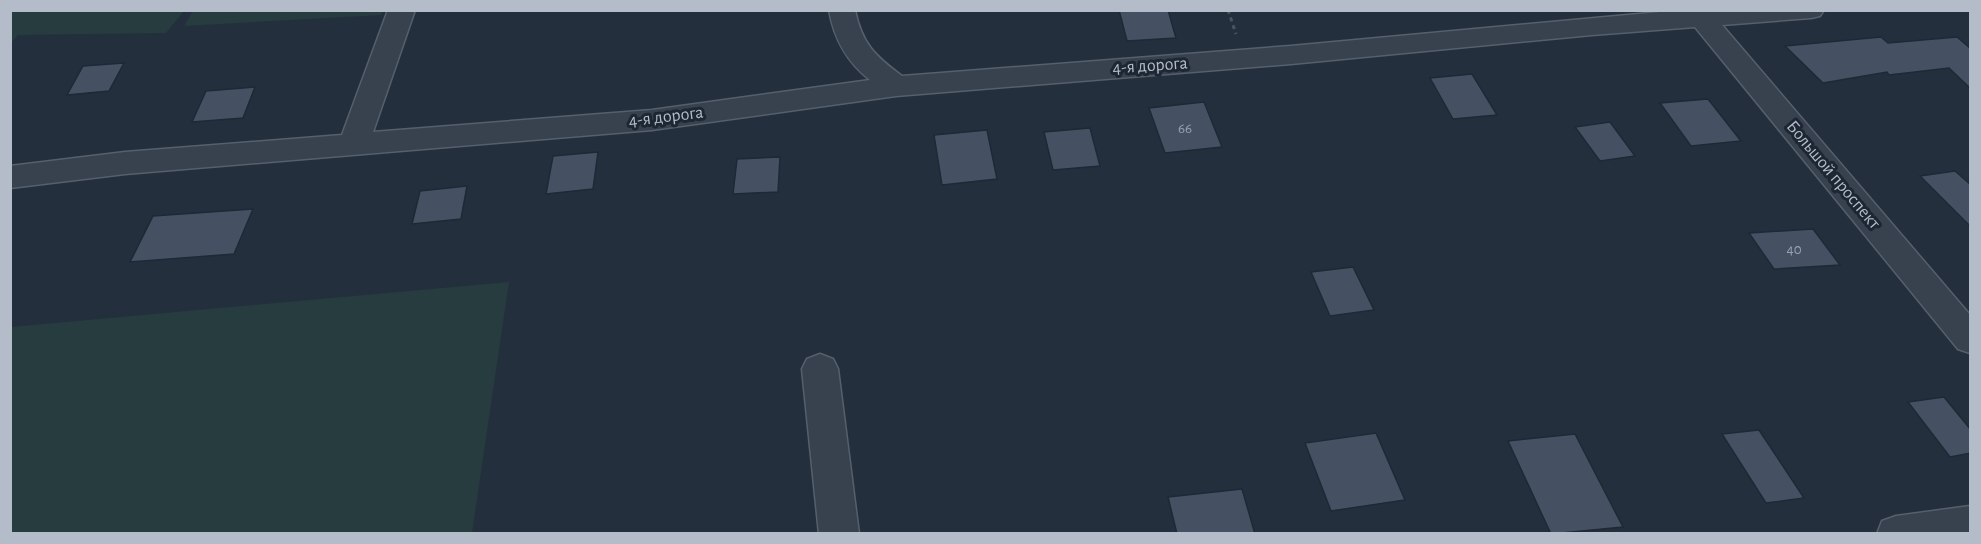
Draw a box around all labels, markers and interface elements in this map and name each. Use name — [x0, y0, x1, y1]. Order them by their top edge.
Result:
street label: 4-я дорога — [1112, 54, 1188, 78]
street label: 4-я дорога — [628, 103, 704, 131]
street label: Большой проспект — [1783, 117, 1884, 233]
house number: 66 — [1178, 121, 1192, 136]
house number: 40 — [1786, 242, 1802, 257]

